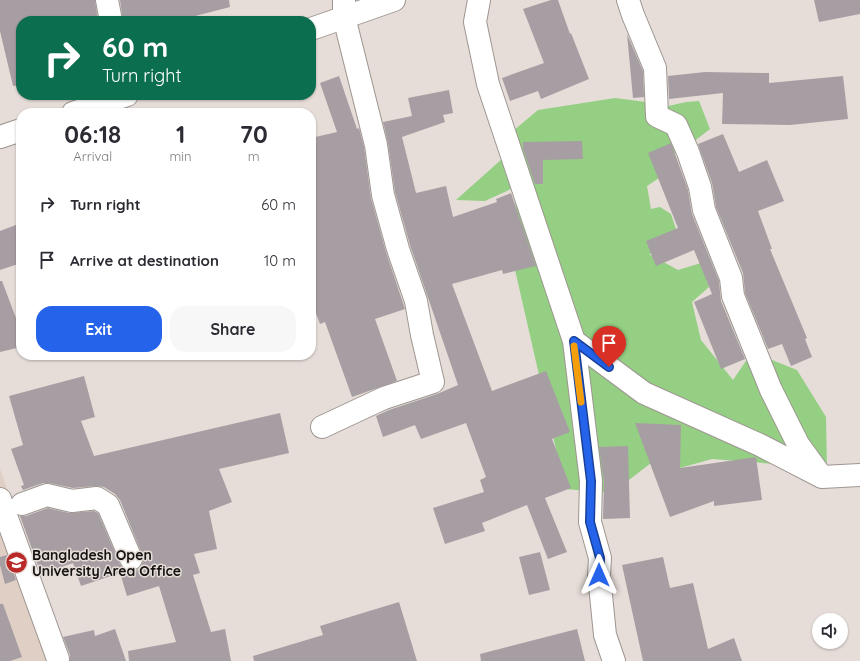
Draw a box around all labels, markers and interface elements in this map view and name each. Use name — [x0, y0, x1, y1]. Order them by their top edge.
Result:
text: 60 m — [102, 29, 168, 64]
icon: right — [36, 32, 88, 84]
text: Turn right — [102, 64, 182, 87]
text: 06:18 — [64, 119, 121, 149]
text: 1 — [176, 119, 185, 149]
text: 70 — [240, 119, 268, 149]
text: Arrival — [73, 148, 112, 164]
text: min — [169, 148, 192, 164]
text: m — [248, 148, 260, 164]
icon: right — [36, 193, 58, 215]
text: Turn right — [70, 195, 141, 214]
text: 60 m — [261, 195, 296, 214]
icon: arrive — [36, 249, 58, 271]
text: Arrive at destination — [70, 251, 219, 270]
text: 10 m — [264, 251, 296, 270]
button: Exit — [36, 306, 162, 352]
button: Share — [170, 306, 296, 352]
pin — [592, 326, 626, 367]
icon: arrive — [598, 332, 620, 354]
place label: Bangladesh Open University Area Office — [32, 546, 181, 580]
school or university icon: Bangladesh Open University Area Office — [4, 550, 30, 576]
position arrow — [578, 554, 620, 596]
map controls — [812, 613, 848, 649]
button: sound — [812, 613, 848, 649]

